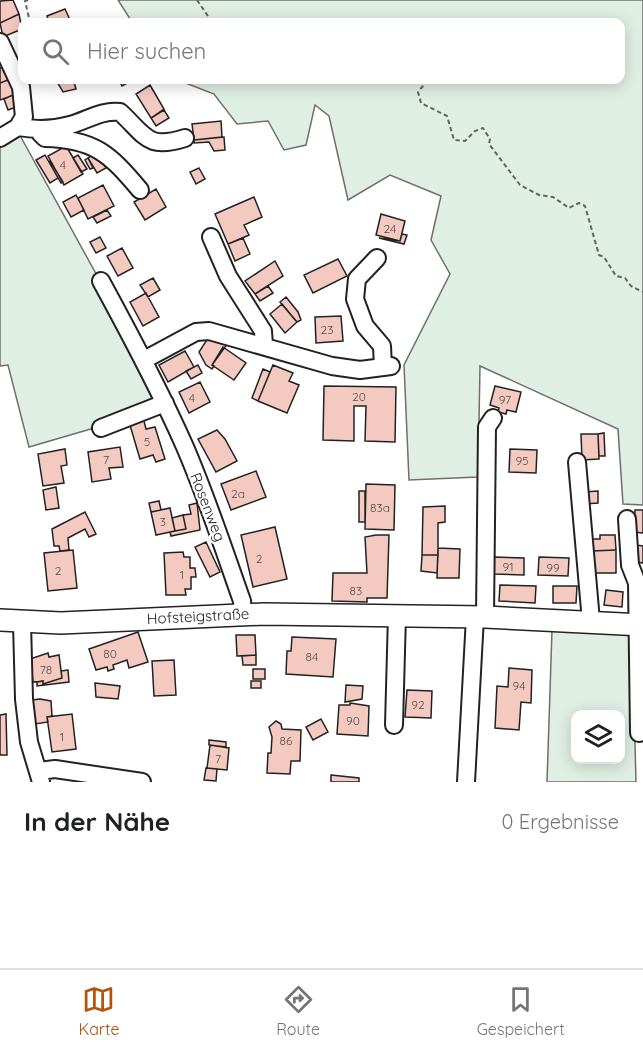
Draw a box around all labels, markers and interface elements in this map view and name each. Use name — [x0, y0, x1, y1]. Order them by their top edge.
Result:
search box — [18, 18, 625, 84]
icon: search — [39, 35, 72, 68]
text: Hier suchen — [87, 37, 206, 65]
house number: 4 — [60, 157, 66, 172]
house number: 24 — [384, 221, 396, 236]
house number: 23 — [321, 322, 333, 337]
house number: 20 — [352, 389, 366, 404]
house number: 4 — [189, 390, 195, 405]
house number: 97 — [499, 392, 511, 407]
house number: 5 — [144, 434, 150, 449]
house number: 7 — [103, 452, 109, 467]
house number: 95 — [515, 453, 529, 468]
street label: Rosenweg — [186, 470, 230, 544]
house number: 2a — [231, 486, 245, 501]
house number: 83a — [370, 500, 390, 515]
house number: 3 — [160, 514, 166, 529]
house number: 2 — [256, 551, 263, 566]
house number: 91 — [502, 559, 514, 574]
house number: 99 — [546, 560, 560, 575]
house number: 2 — [55, 563, 62, 578]
house number: 1 — [180, 567, 184, 582]
house number: 83 — [350, 583, 362, 598]
street label: Hofsteigstraße — [146, 604, 250, 628]
house number: 80 — [103, 646, 117, 661]
house number: 84 — [306, 649, 318, 664]
house number: 78 — [40, 662, 52, 677]
house number: 94 — [512, 678, 526, 693]
house number: 92 — [411, 697, 425, 712]
map controls — [571, 710, 625, 764]
button: layers — [571, 710, 625, 764]
house number: 90 — [346, 713, 360, 728]
house number: 1 — [60, 729, 64, 744]
house number: 86 — [280, 733, 293, 748]
house number: 7 — [215, 751, 221, 766]
text: In der Nähe — [24, 805, 170, 838]
text: 0 Ergebnisse — [501, 809, 619, 834]
tab: Karte — [78, 983, 119, 1039]
tab: Route — [276, 983, 320, 1039]
tab: Gespeichert — [477, 983, 565, 1039]

